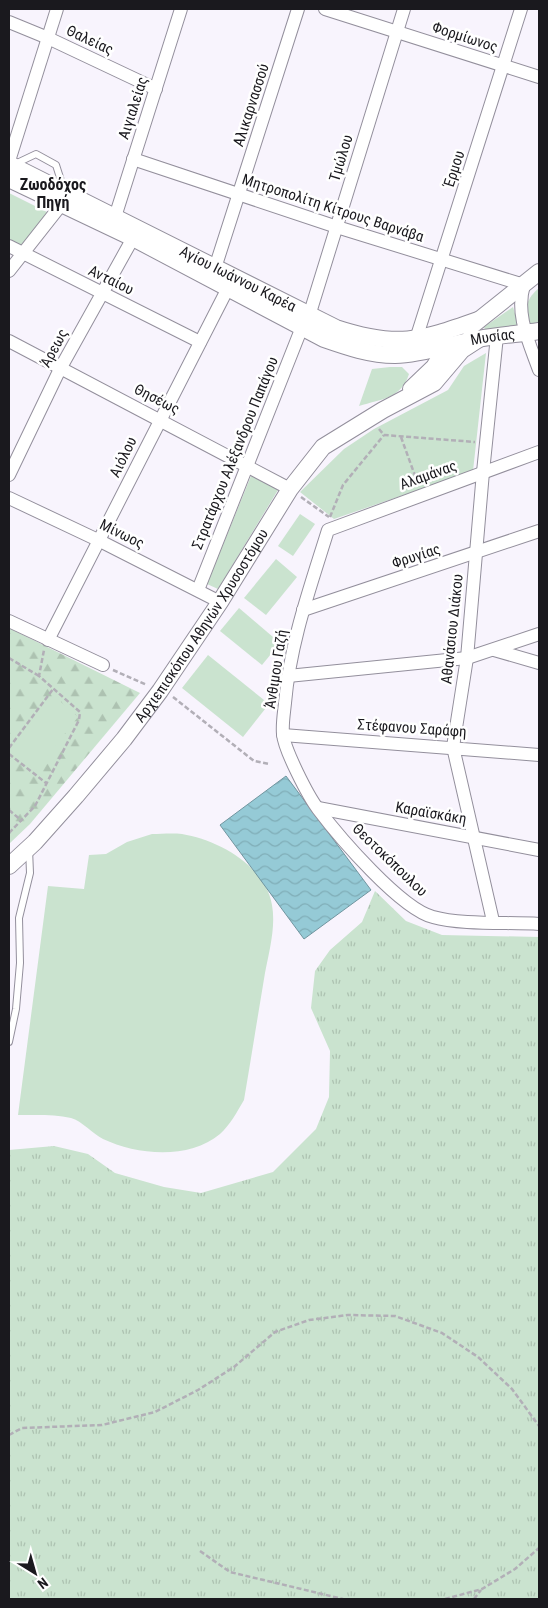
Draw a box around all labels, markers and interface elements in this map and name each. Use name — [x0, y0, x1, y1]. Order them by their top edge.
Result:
street label: Φορμίωνος — [430, 18, 500, 56]
street label: Θαλείας — [64, 21, 116, 59]
street label: Αλικαρνασσού — [229, 61, 273, 149]
street label: Αιγιαλείας — [114, 74, 152, 142]
street label: Τμώλου — [325, 132, 357, 184]
street label: Έρμου — [439, 148, 468, 191]
street label: Μητροπολίτη Κίτρους Βαρνάβα — [240, 170, 427, 246]
district label: Ζωοδόχος Πηγή — [20, 175, 86, 212]
street label: Αγίου Ιωάννου Καρέα — [177, 242, 300, 316]
street label: Ανταίου — [85, 261, 137, 299]
street label: Μυσίας — [469, 325, 516, 349]
street label: Άρεως — [36, 326, 72, 370]
street label: Στρατάρχου Αλέξανδρου Παπάγου — [188, 354, 282, 552]
street label: Θησέως — [131, 380, 183, 418]
street label: Αιόλου — [106, 434, 140, 480]
street label: Αλαμάνας — [397, 456, 459, 494]
street label: Μίνωος — [97, 515, 147, 553]
street label: Αρχιεπισκόπου Αθηνών Χρυσοστόμου — [131, 526, 272, 726]
street label: Φρυγίας — [390, 540, 442, 572]
street label: Αθανάσιου Διάκου — [437, 573, 467, 685]
street label: Άνθιμου Γαζή — [261, 628, 291, 710]
street label: Στέφανου Σαράφη — [357, 715, 467, 741]
street label: Καραϊσκάκη — [394, 798, 468, 828]
street label: Θεοτοκόπουλου — [349, 820, 431, 900]
north arrow — [10, 1548, 60, 1598]
text: N — [35, 1574, 51, 1592]

